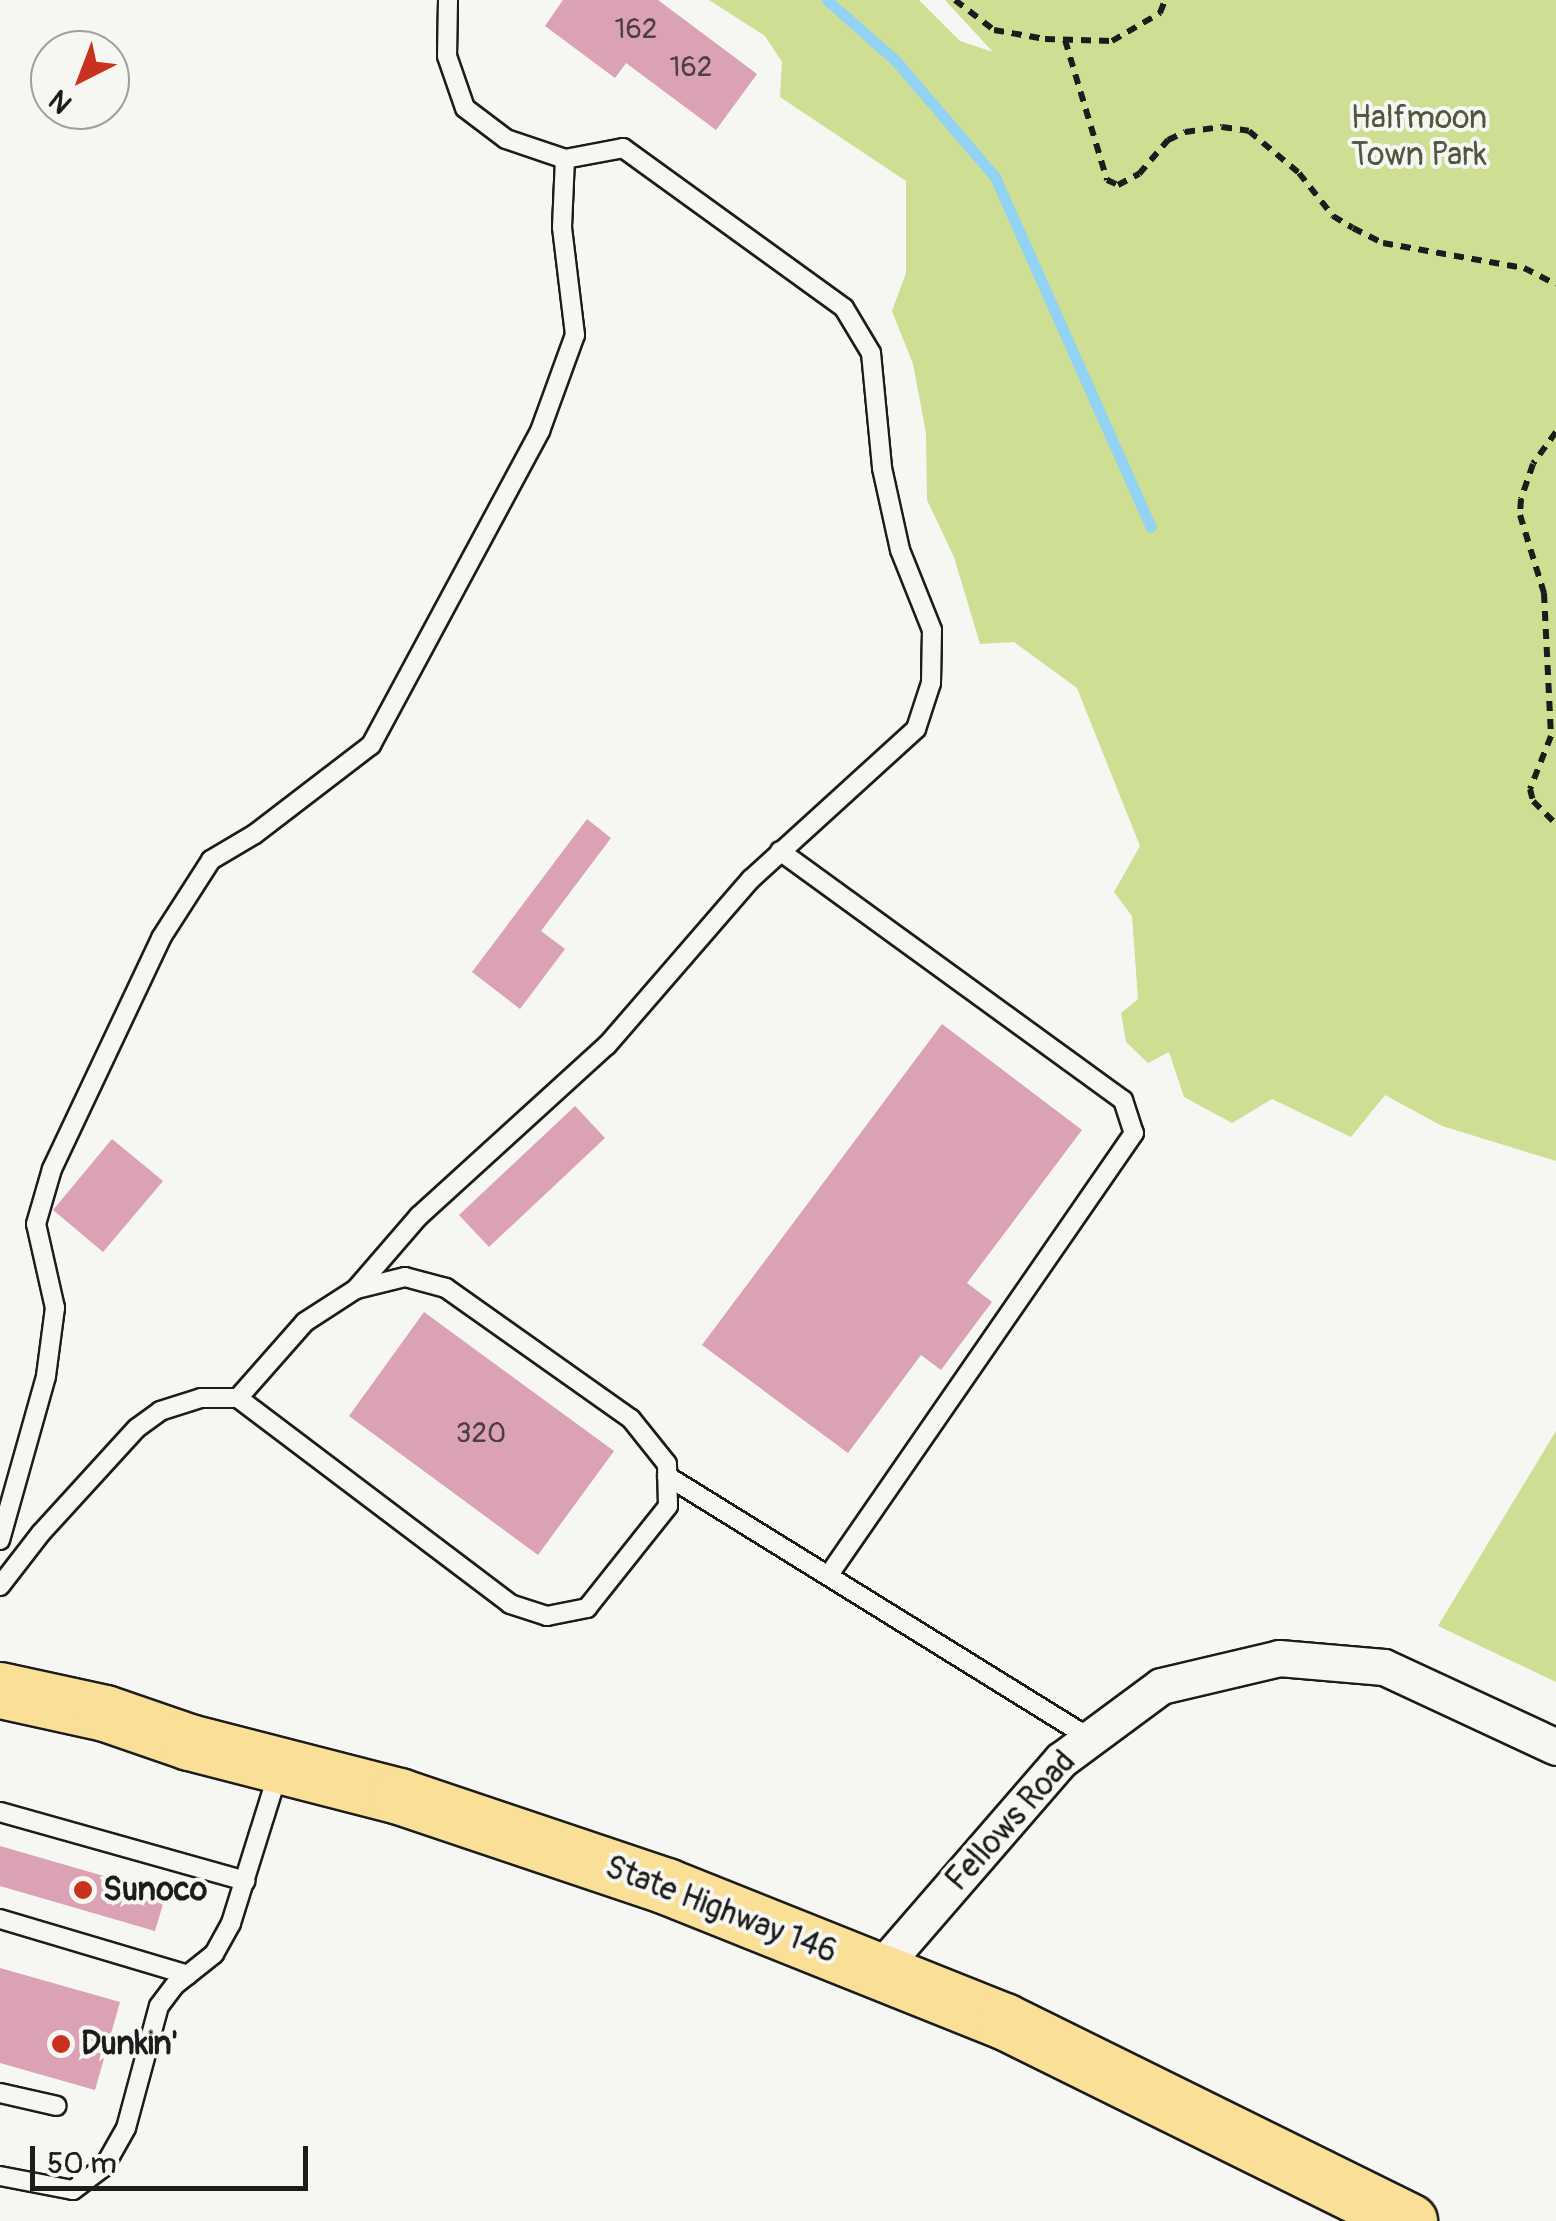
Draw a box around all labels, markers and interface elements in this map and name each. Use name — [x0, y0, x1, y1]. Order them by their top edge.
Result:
house number: 162 — [615, 13, 657, 47]
north arrow — [30, 30, 130, 130]
house number: 162 — [670, 51, 712, 85]
text: N — [42, 82, 80, 121]
park label: Halfmoon Town Park — [1351, 100, 1487, 175]
house number: 320 — [456, 1417, 506, 1451]
street label: Fellows Road — [938, 1743, 1084, 1899]
street label: State Highway 146 — [600, 1848, 842, 1972]
place label: Sunoco — [103, 1871, 207, 1909]
marker: Sunoco — [72, 1879, 94, 1901]
place label: Dunkin' — [81, 2025, 178, 2063]
marker: Dunkin' — [50, 2033, 72, 2055]
scale bar — [35, 2126, 312, 2188]
text: 50 m — [47, 2145, 117, 2182]

